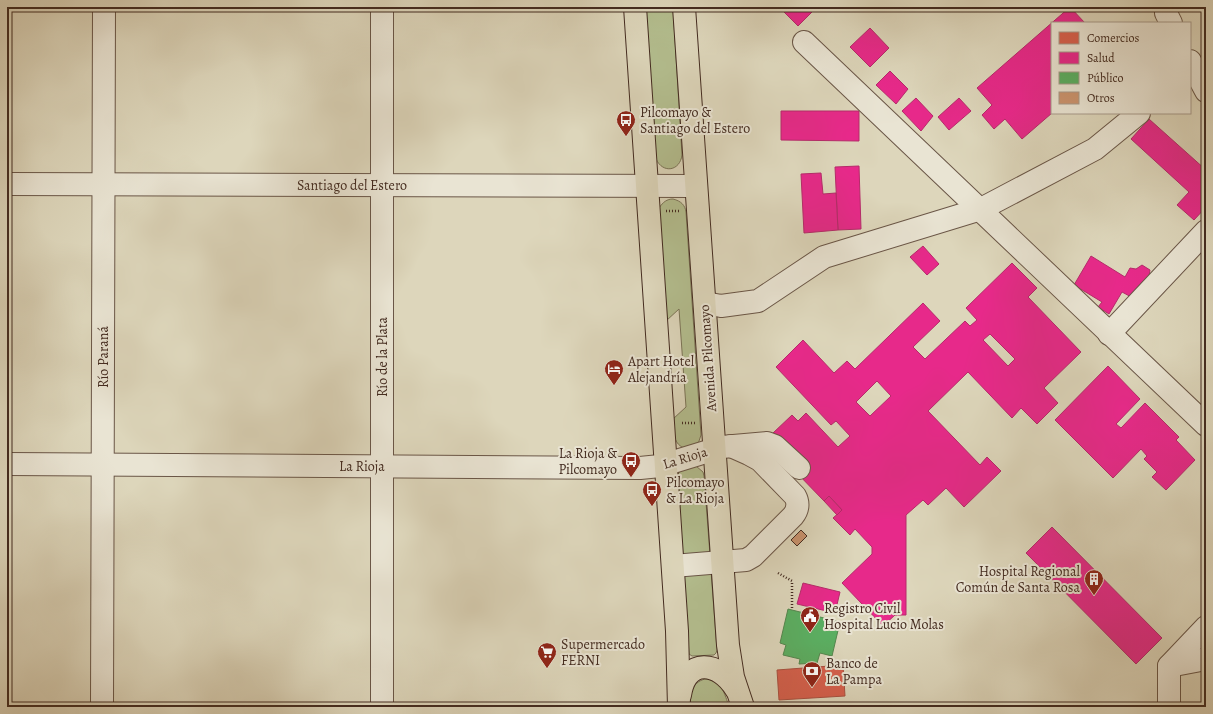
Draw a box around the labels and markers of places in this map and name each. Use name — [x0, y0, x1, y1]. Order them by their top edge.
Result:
place label: Pilcomayo & Santiago del Estero — [640, 103, 750, 138]
bus stop icon: Pilcomayo & Santiago del Estero — [615, 109, 637, 137]
place label: Apart Hotel Alejandría — [627, 352, 695, 387]
hotel icon: Apart Hotel Alejandría — [603, 358, 625, 386]
place label: La Rioja & Pilcomayo — [558, 444, 617, 479]
bus stop icon: La Rioja & Pilcomayo — [620, 450, 642, 478]
place label: Pilcomayo & La Rioja — [666, 473, 725, 508]
bus stop icon: Pilcomayo & La Rioja — [641, 479, 663, 507]
place label: Hospital Regional Común de Santa Rosa — [956, 562, 1081, 597]
building icon: Hospital Regional Común de Santa Rosa — [1083, 568, 1105, 596]
place label: Registro Civil Hospital Lucio Molas — [824, 599, 944, 634]
public building icon: Registro Civil Hospital Lucio Molas — [799, 605, 821, 633]
place label: Supermercado FERNI — [561, 635, 645, 670]
supermarket icon: Supermercado FERNI — [536, 641, 558, 669]
place label: Banco de La Pampa — [826, 654, 882, 689]
bank icon: Banco de La Pampa — [801, 660, 823, 688]

